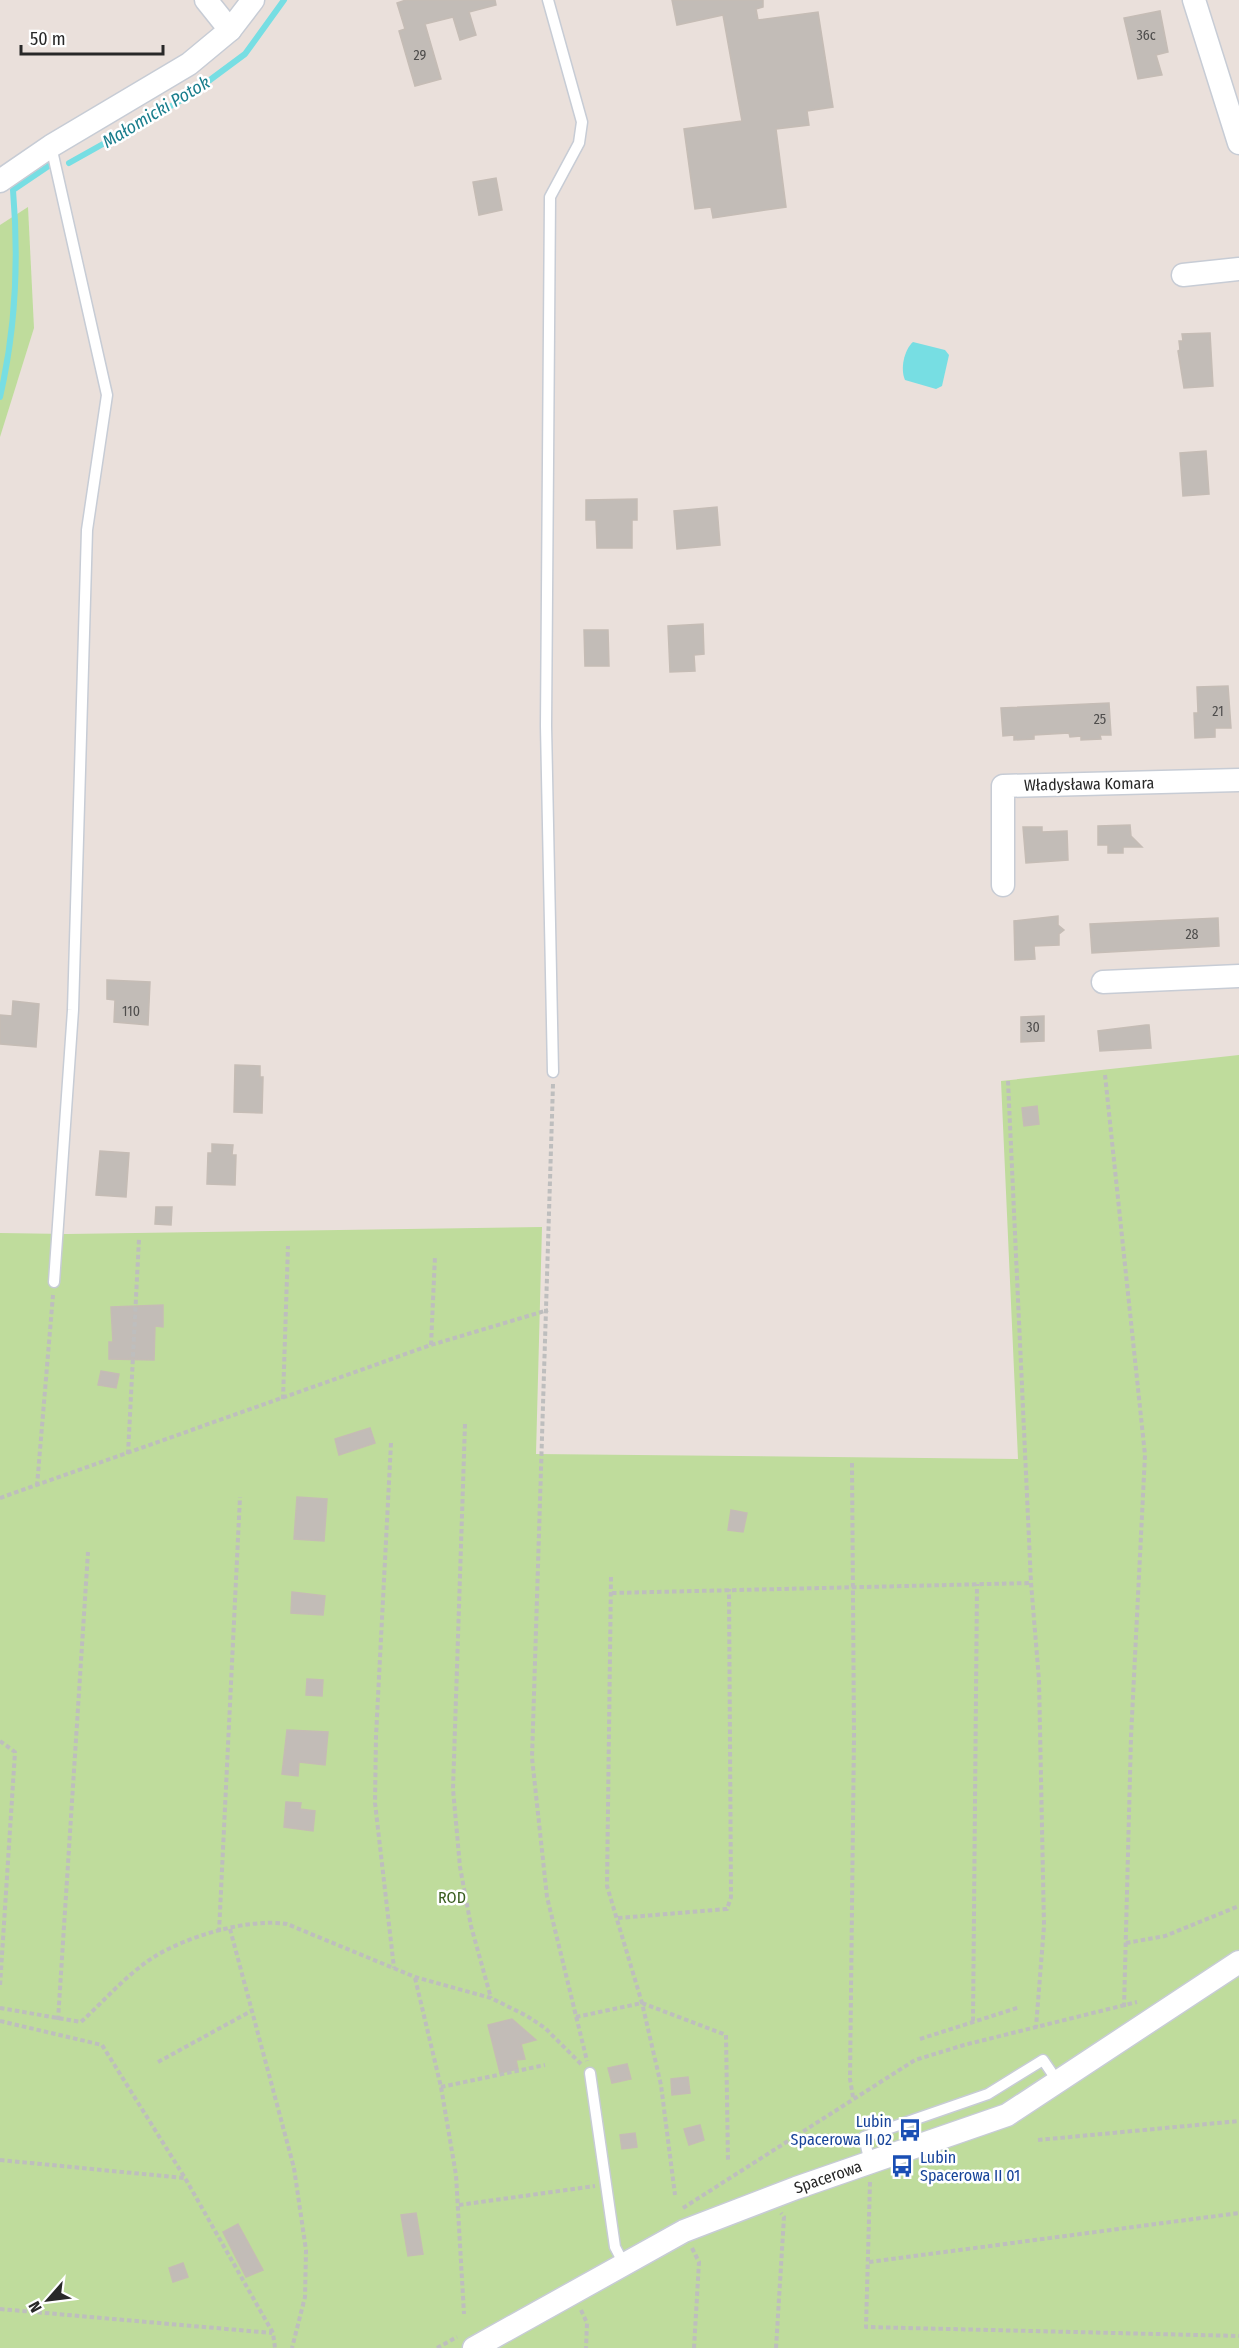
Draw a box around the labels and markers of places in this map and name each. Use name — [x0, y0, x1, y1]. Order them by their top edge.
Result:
place label: Lubin Spacerowa II 02 — [791, 2112, 892, 2149]
bus stop icon: Lubin Spacerowa II 02 — [897, 2117, 923, 2143]
place label: Lubin Spacerowa II 01 — [920, 2148, 1020, 2185]
bus stop icon: Lubin Spacerowa II 01 — [889, 2153, 915, 2179]

